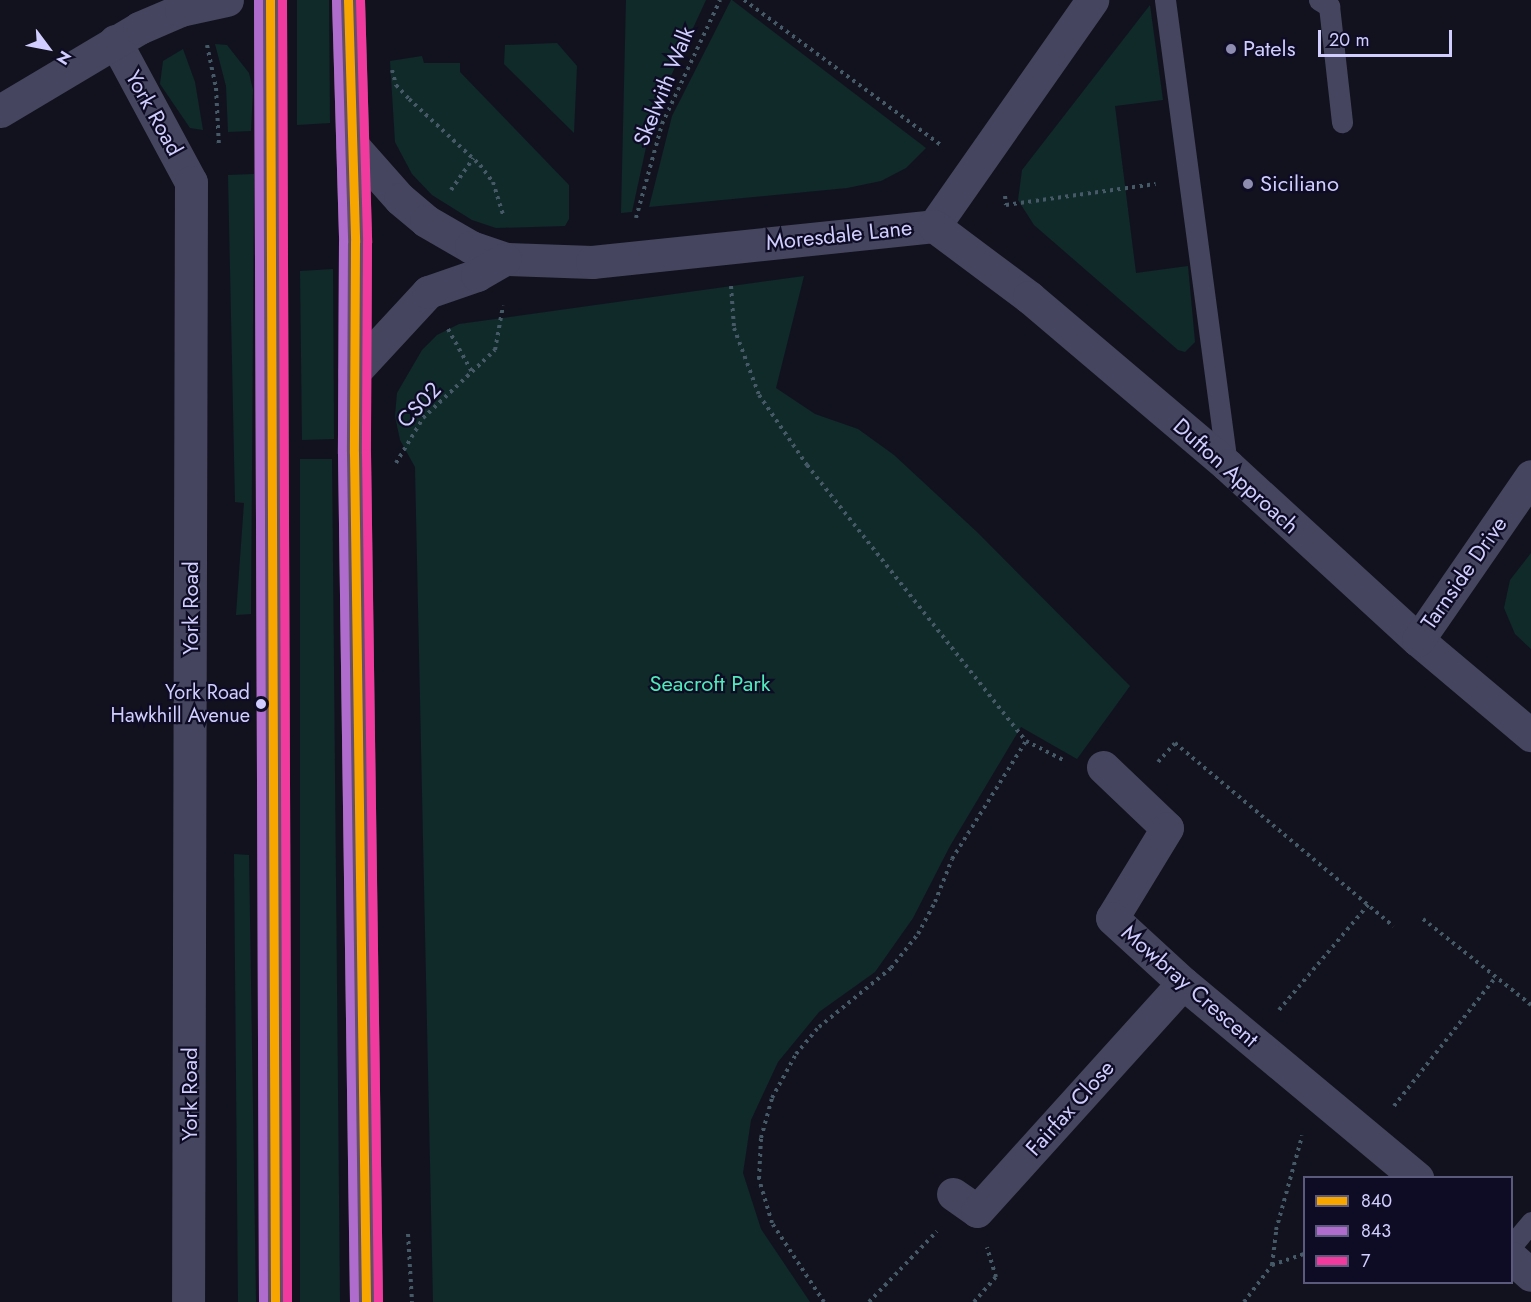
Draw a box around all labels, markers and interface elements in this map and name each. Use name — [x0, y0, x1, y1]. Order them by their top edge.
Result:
north arrow — [18, 18, 78, 78]
scale bar — [1321, 18, 1454, 56]
street label: Skelwith Walk — [628, 22, 700, 150]
text: 20 m — [1329, 27, 1369, 53]
place label: Patels — [1243, 36, 1296, 62]
marker: Patels — [1224, 42, 1238, 56]
text: N — [51, 46, 77, 69]
street label: York Road — [120, 66, 188, 160]
place label: Siciliano — [1260, 171, 1339, 197]
marker: Siciliano — [1241, 177, 1255, 191]
street label: Moresdale Lane — [765, 214, 913, 256]
street label: CS02 — [391, 377, 447, 433]
street label: Dufton Approach — [1168, 413, 1304, 539]
street label: Tarnside Drive — [1415, 511, 1513, 635]
street label: York Road — [178, 561, 204, 655]
park label: Seacroft Park — [649, 671, 771, 697]
place label: York Road Hawkhill Avenue — [111, 680, 250, 727]
marker: York Road Hawkhill Avenue — [255, 698, 267, 710]
street label: Mowbray Crescent — [1116, 919, 1264, 1053]
street label: York Road — [177, 1047, 203, 1141]
street label: Fairfax Close — [1020, 1055, 1120, 1161]
legend — [1303, 1176, 1513, 1284]
text: 840 — [1361, 1188, 1392, 1214]
text: 843 — [1361, 1218, 1391, 1244]
text: 7 — [1361, 1248, 1370, 1274]

